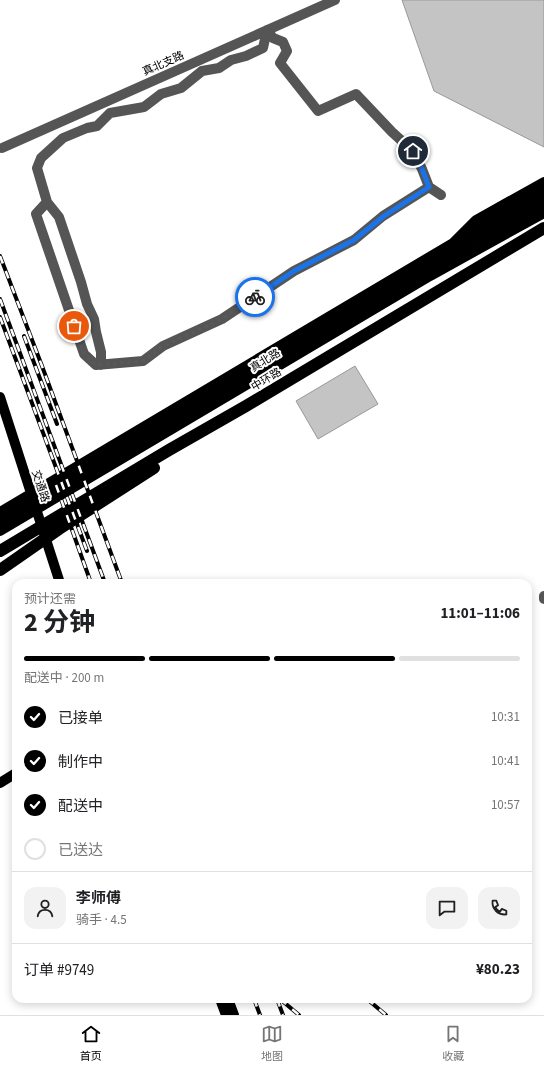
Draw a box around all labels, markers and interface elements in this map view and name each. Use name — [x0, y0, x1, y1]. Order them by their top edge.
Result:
street label: 真北支路 — [140, 48, 186, 79]
pin — [396, 134, 430, 168]
icon: home — [402, 140, 424, 162]
courier — [235, 277, 275, 317]
icon: bike — [244, 286, 266, 308]
pin — [57, 309, 91, 343]
icon: bag — [63, 315, 85, 337]
street label: 真北路 — [247, 346, 283, 375]
street label: 中环路 — [248, 365, 284, 394]
street label: 交通路 — [28, 468, 53, 504]
text: 预计还需 — [24, 590, 76, 608]
text: 11:01–11:06 — [440, 603, 520, 624]
text: 2 分钟 — [24, 604, 95, 641]
text: 配送中 · 200 m — [24, 669, 104, 687]
icon: check — [24, 706, 46, 728]
text: 已接单 — [58, 708, 103, 729]
text: 10:31 — [491, 708, 520, 726]
icon: check — [24, 750, 46, 772]
text: 制作中 — [58, 752, 103, 773]
text: 10:41 — [491, 752, 520, 770]
icon: check — [24, 794, 46, 816]
text: 配送中 — [58, 796, 103, 817]
text: 10:57 — [491, 796, 520, 814]
text: 已送达 — [58, 840, 103, 861]
button: person — [24, 887, 66, 929]
button: chat — [426, 887, 468, 929]
button: phone — [478, 887, 520, 929]
text: 李师傅 — [76, 888, 121, 909]
text: 骑手 · 4.5 — [76, 911, 127, 929]
text: ¥80.23 — [476, 959, 520, 980]
text: 订单 #9749 — [24, 960, 94, 981]
tab: 首页 — [80, 1023, 102, 1064]
tab: 地图 — [261, 1023, 283, 1064]
tab: 收藏 — [442, 1023, 464, 1064]

